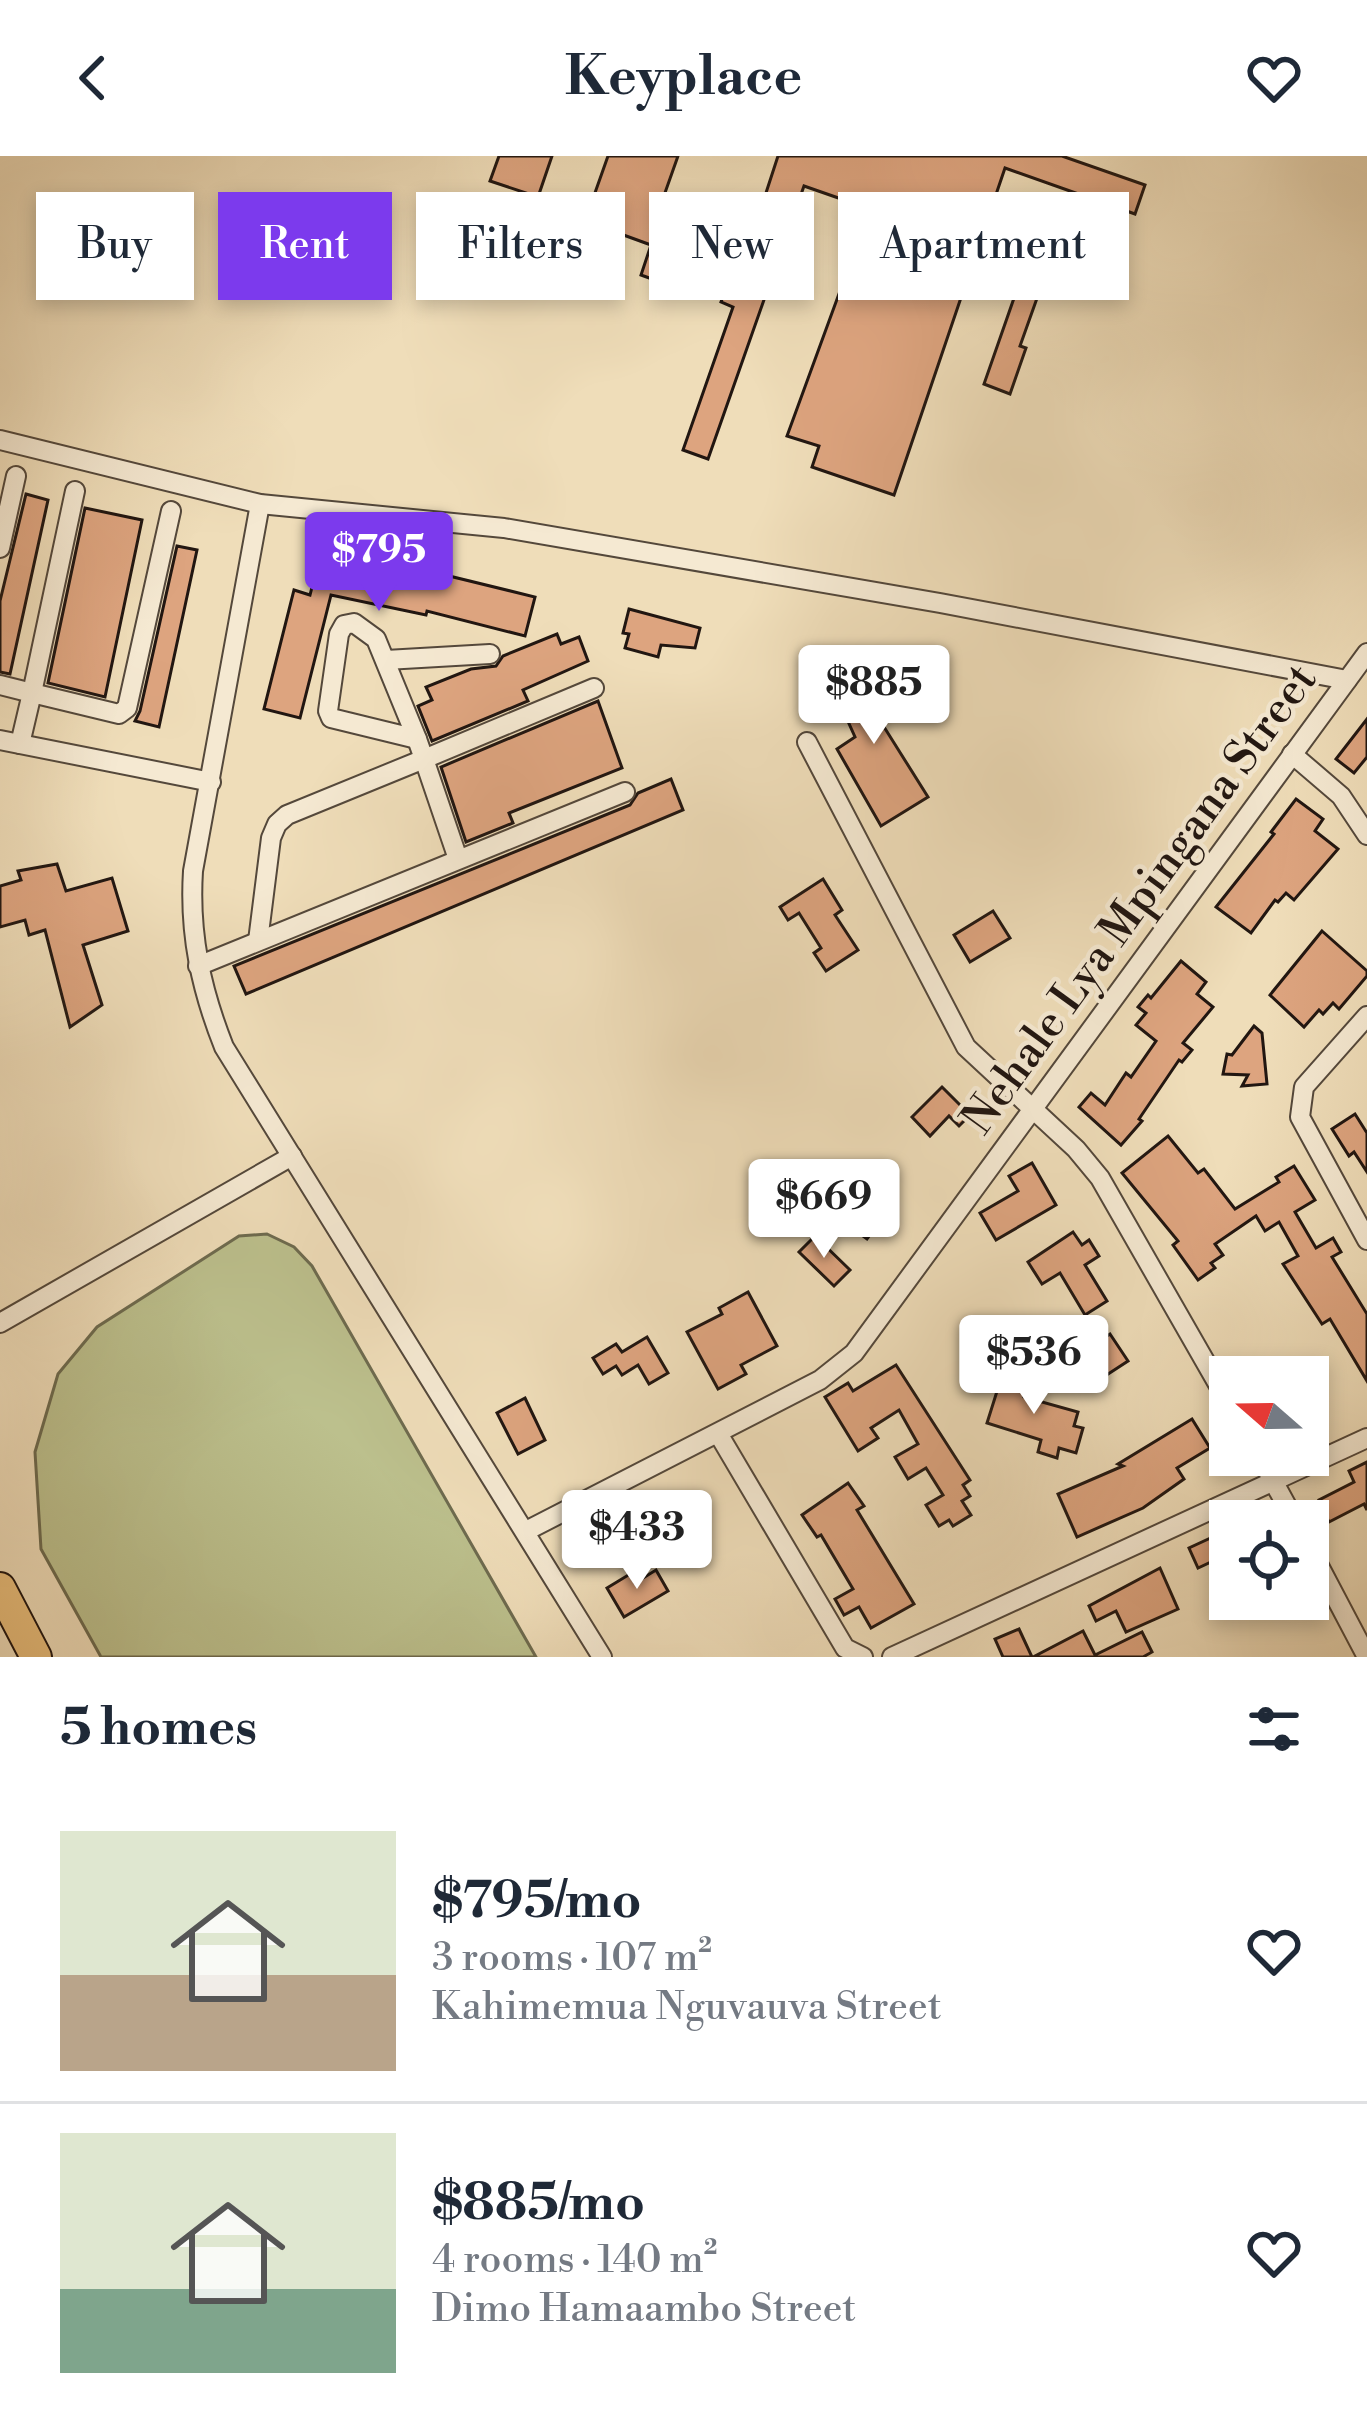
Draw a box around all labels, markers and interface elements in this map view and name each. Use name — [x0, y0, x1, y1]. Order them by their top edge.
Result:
text: Keyplace — [565, 44, 802, 112]
icon: back — [60, 45, 126, 111]
icon: heart — [1241, 45, 1307, 111]
chip: Buy — [36, 192, 194, 300]
chip: Rent — [218, 192, 392, 300]
chip: Filters — [416, 192, 625, 300]
chip: New — [649, 192, 814, 300]
chip: Apartment — [838, 192, 1129, 300]
pin: $795 — [308, 512, 450, 614]
text: $795 — [332, 526, 426, 575]
pin: $885 — [803, 645, 945, 747]
street label: Nehale Lya Mpingana Street — [950, 653, 1330, 1146]
text: $885 — [825, 659, 923, 708]
pin: $669 — [753, 1159, 895, 1261]
text: $669 — [776, 1173, 872, 1222]
pin: $536 — [963, 1315, 1105, 1417]
text: $536 — [986, 1329, 1082, 1378]
north arrow — [1209, 1356, 1329, 1476]
map controls — [1209, 1356, 1329, 1620]
pin: $433 — [566, 1490, 708, 1592]
button: locate — [1209, 1500, 1329, 1620]
text: $433 — [589, 1504, 685, 1553]
icon: filters — [1241, 1696, 1307, 1762]
text: 5 homes — [60, 1697, 257, 1761]
text: $795/mo — [432, 1870, 641, 1934]
icon: home — [156, 1879, 300, 2023]
icon: heart — [1241, 1918, 1307, 1984]
text: 3 rooms · 107 m² — [432, 1934, 712, 1983]
text: Kahimemua Nguvauva Street — [432, 1983, 942, 2032]
text: $885/mo — [432, 2172, 645, 2236]
icon: home — [156, 2181, 300, 2325]
icon: heart — [1241, 2220, 1307, 2286]
text: 4 rooms · 140 m² — [432, 2236, 717, 2285]
text: Dimo Hamaambo Street — [432, 2285, 856, 2334]

